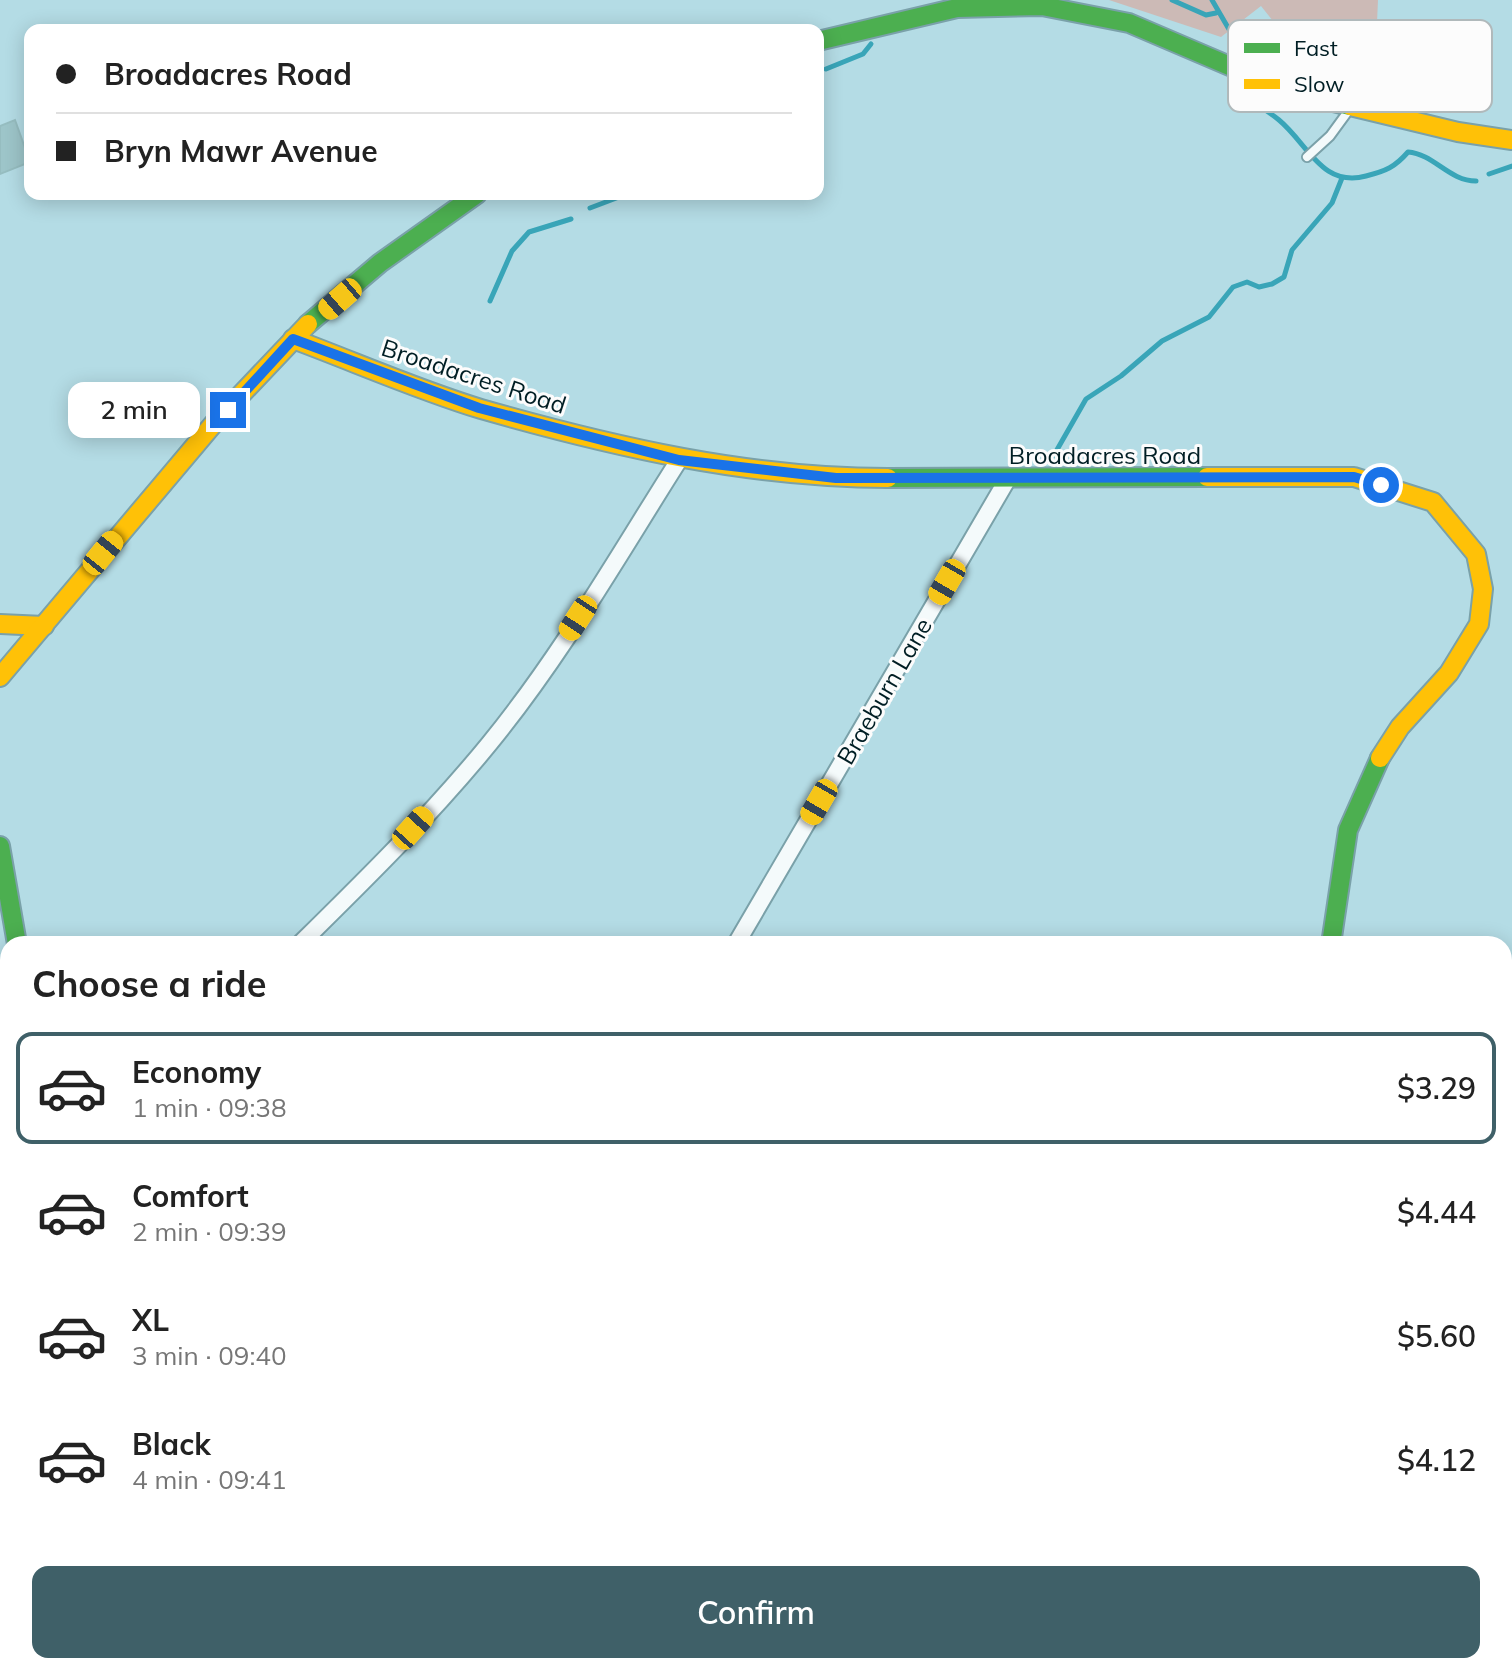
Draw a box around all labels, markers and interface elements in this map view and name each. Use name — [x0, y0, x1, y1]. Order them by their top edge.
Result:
legend — [1228, 20, 1492, 112]
text: Fast — [1294, 34, 1338, 62]
text: Broadacres Road — [104, 55, 352, 93]
text: Slow — [1294, 70, 1344, 98]
text: Bryn Mawr Avenue — [104, 132, 378, 170]
car — [314, 274, 366, 324]
street label: Broadacres Road — [378, 332, 570, 420]
callout: 2 min — [68, 382, 200, 438]
route end — [210, 392, 246, 428]
text: 2 min — [100, 393, 168, 426]
street label: Broadacres Road — [1009, 440, 1201, 470]
route start — [1363, 467, 1399, 503]
car — [79, 527, 127, 579]
car — [925, 555, 969, 609]
car — [555, 591, 601, 645]
street label: Braeburn Lane — [830, 612, 938, 770]
car — [797, 775, 841, 829]
car — [388, 802, 438, 854]
text: Choose a ride — [32, 961, 266, 1006]
icon: car — [36, 1052, 108, 1124]
text: Economy — [132, 1053, 261, 1091]
text: $3.29 — [1397, 1069, 1476, 1107]
text: 1 min · 09:38 — [132, 1091, 287, 1124]
icon: car — [36, 1176, 108, 1248]
text: Comfort — [132, 1177, 249, 1215]
text: $4.44 — [1397, 1193, 1476, 1231]
text: 2 min · 09:39 — [132, 1215, 287, 1248]
icon: car — [36, 1300, 108, 1372]
text: XL — [132, 1301, 169, 1339]
text: $5.60 — [1397, 1317, 1476, 1355]
text: 3 min · 09:40 — [132, 1339, 287, 1372]
icon: car — [36, 1424, 108, 1496]
text: Black — [132, 1425, 211, 1463]
text: $4.12 — [1397, 1441, 1476, 1479]
text: 4 min · 09:41 — [132, 1463, 287, 1496]
button: Confirm — [32, 1566, 1480, 1658]

